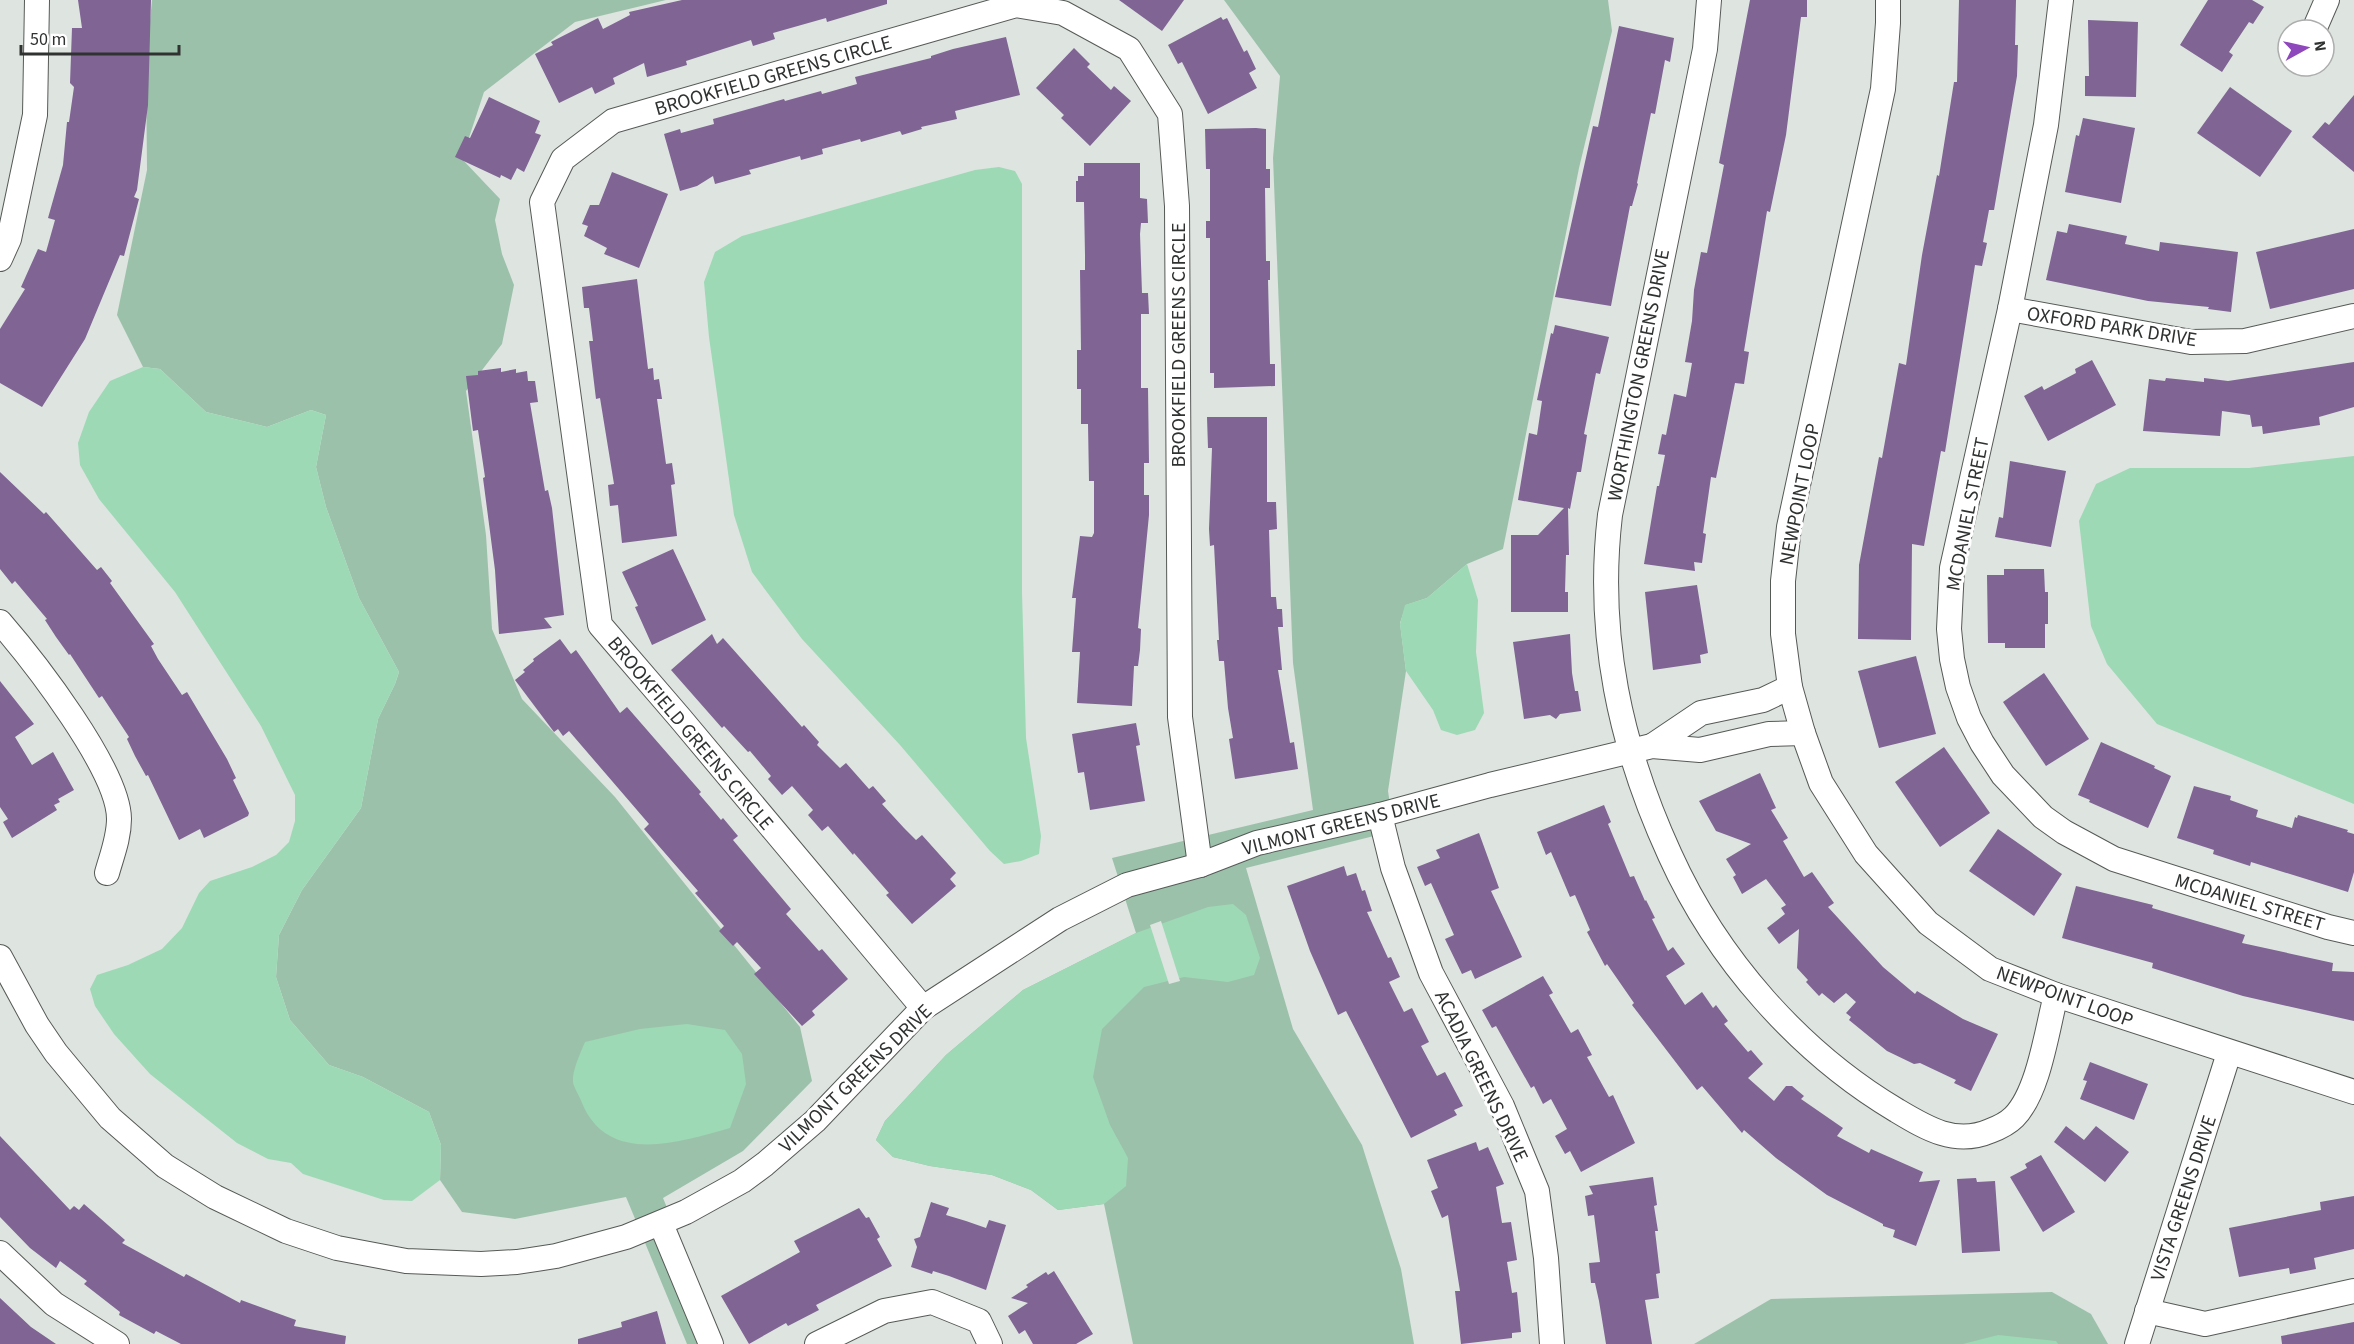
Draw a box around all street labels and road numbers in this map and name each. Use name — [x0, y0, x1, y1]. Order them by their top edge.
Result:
street label: BROOKFIELD GREENS CIRCLE — [652, 29, 895, 123]
street label: BROOKFIELD GREENS CIRCLE — [1165, 222, 1193, 468]
street label: WORTHINGTON GREENS DRIVE — [1601, 247, 1677, 504]
street label: OXFORD PARK DRIVE — [2025, 300, 2199, 354]
street label: NEWPOINT LOOP — [1773, 421, 1827, 567]
street label: MCDANIEL STREET — [1939, 435, 1997, 593]
street label: BROOKFIELD GREENS CIRCLE — [601, 631, 780, 837]
street label: VILMONT GREENS DRIVE — [1239, 787, 1443, 863]
street label: MCDANIEL STREET — [2171, 867, 2328, 939]
street label: NEWPOINT LOOP — [1992, 959, 2137, 1035]
street label: ACADIA GREENS DRIVE — [1427, 986, 1535, 1167]
street label: VILMONT GREENS DRIVE — [773, 998, 938, 1159]
street label: VISTA GREENS DRIVE — [2144, 1112, 2224, 1285]

